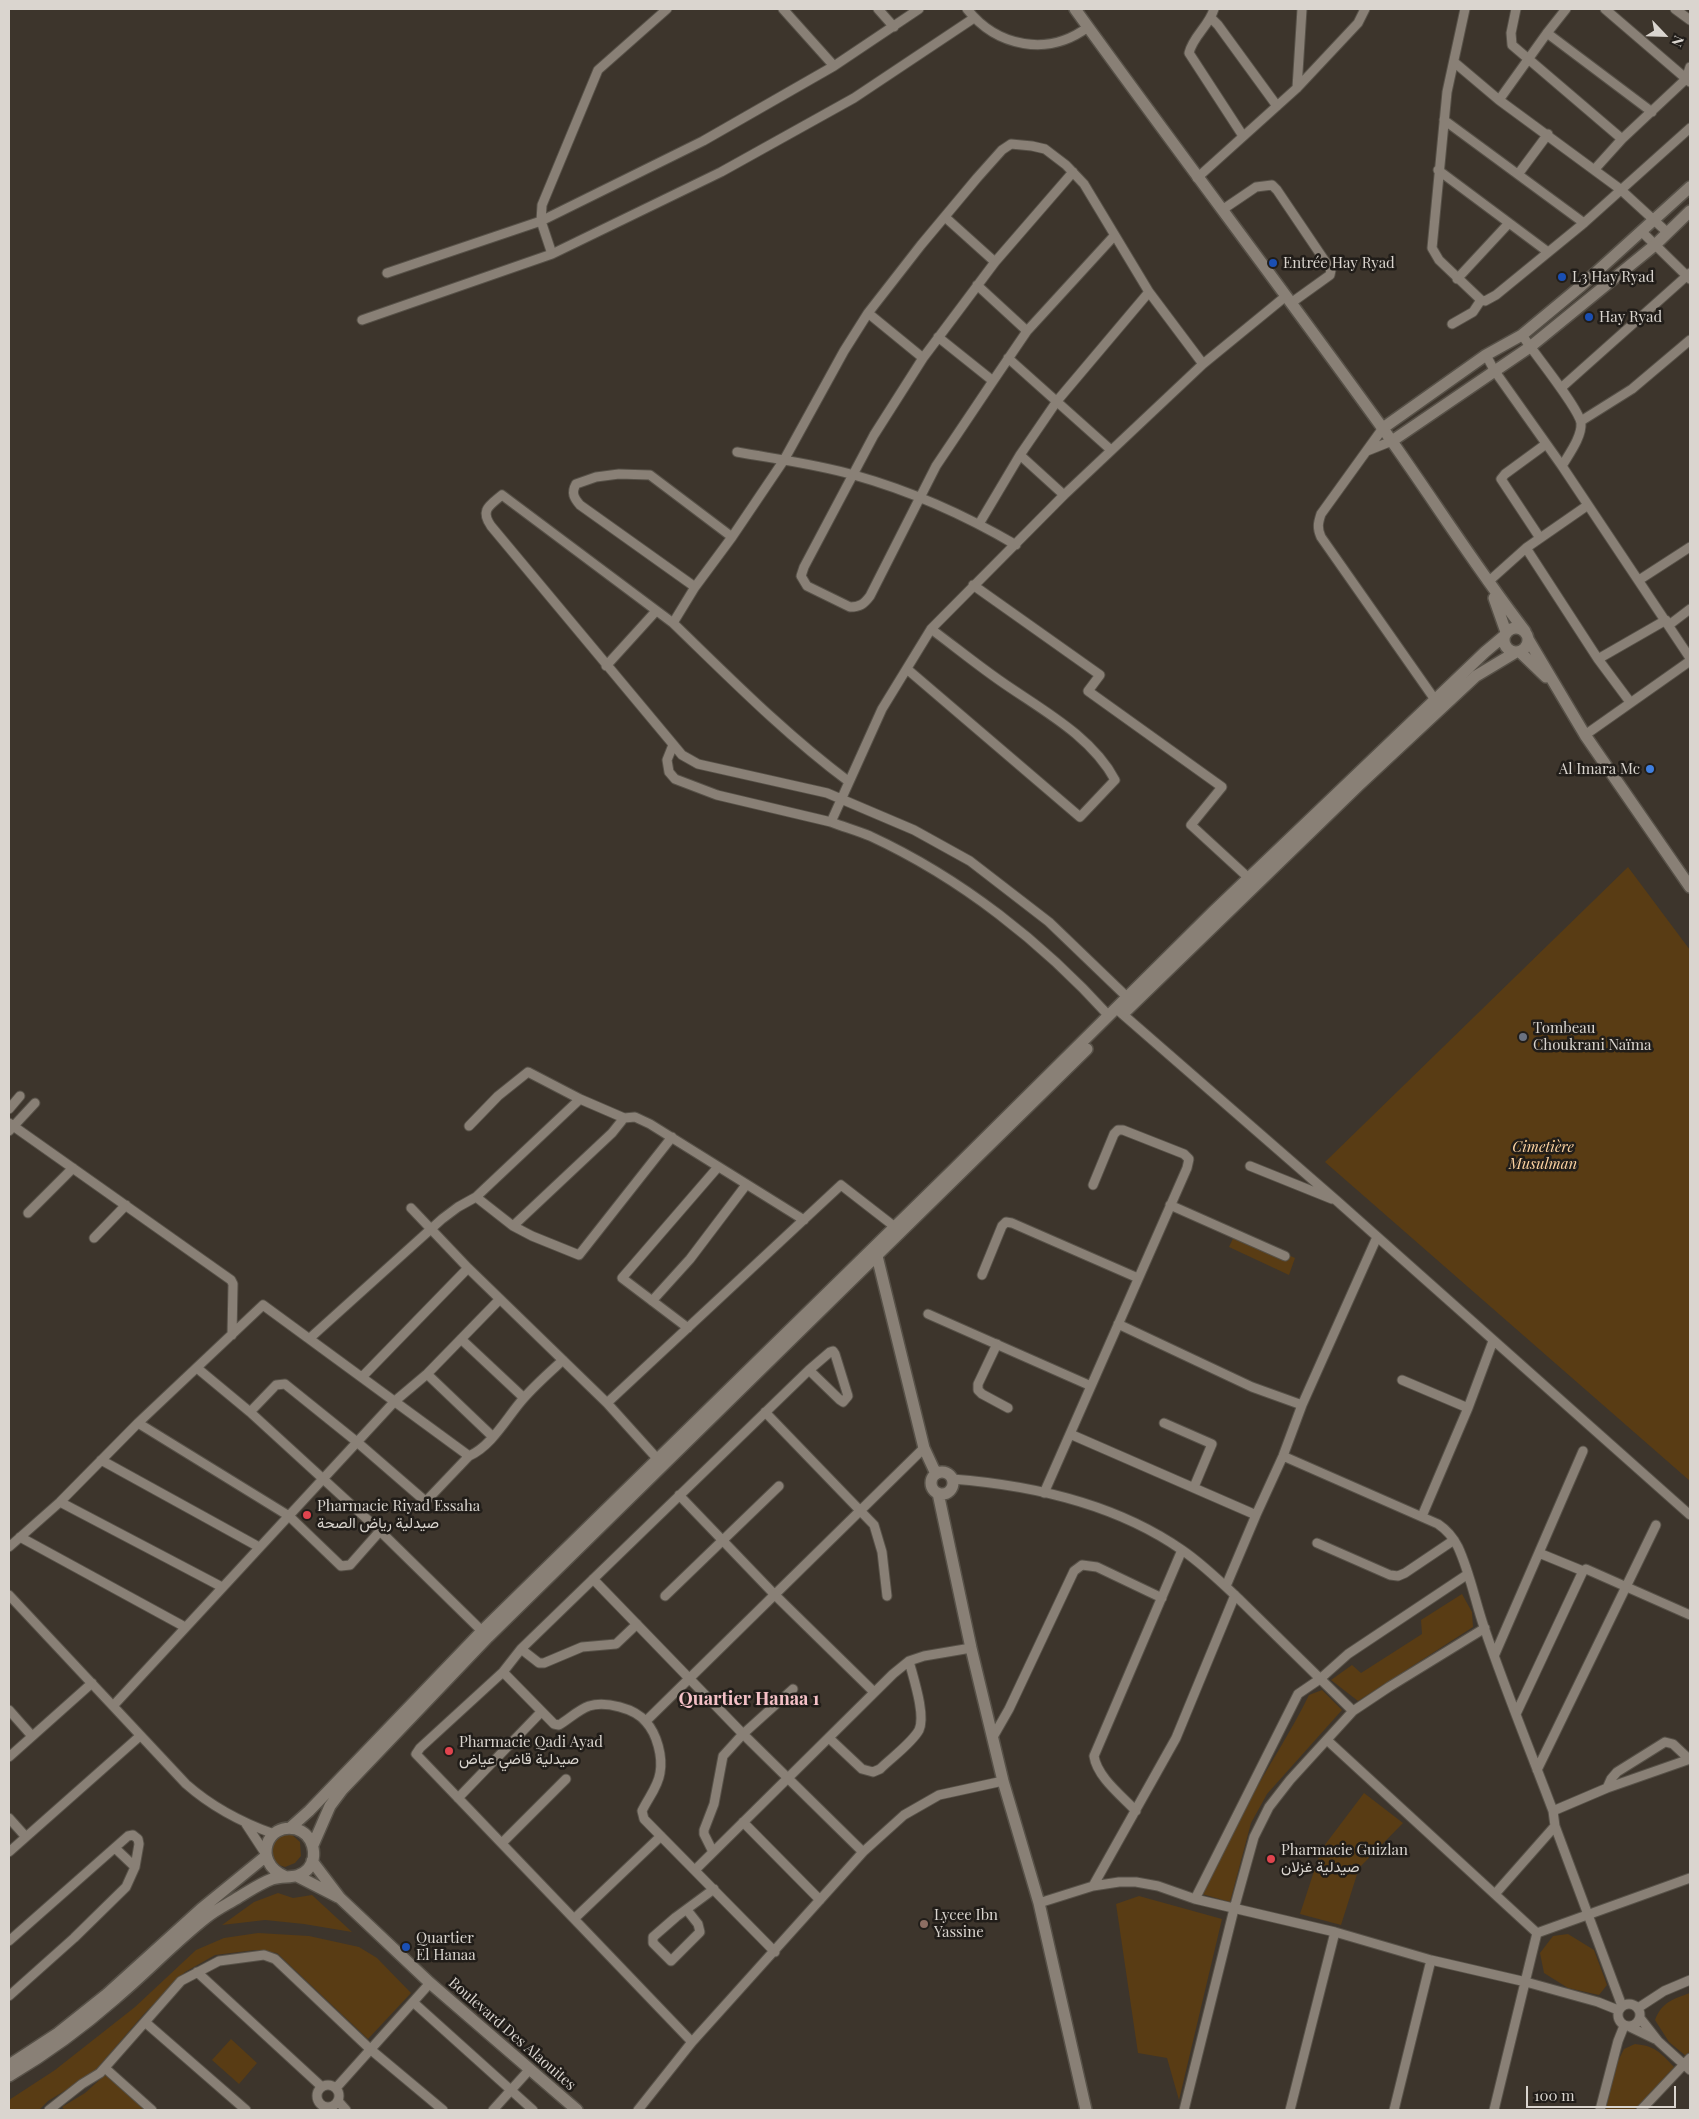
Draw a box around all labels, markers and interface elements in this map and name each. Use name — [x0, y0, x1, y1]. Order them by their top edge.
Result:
north arrow — [1639, 10, 1689, 60]
text: N — [1667, 33, 1689, 50]
place label: Entrée Hay Ryad — [1283, 254, 1395, 272]
marker: Entrée Hay Ryad — [1267, 257, 1279, 269]
place label: L3 Hay Ryad — [1572, 268, 1654, 286]
marker: L3 Hay Ryad — [1556, 271, 1568, 283]
place label: Hay Ryad — [1599, 308, 1662, 326]
marker: Hay Ryad — [1583, 311, 1595, 323]
place label: Al Imara Mc — [1559, 760, 1640, 778]
marker: Al Imara Mc — [1644, 763, 1656, 775]
place label: Tombeau Choukrani Naïma — [1533, 1019, 1651, 1054]
marker: Tombeau Choukrani Naïma — [1517, 1031, 1529, 1043]
park label: Cimetière Musulman — [1509, 1138, 1577, 1173]
place label: Pharmacie Riyad Essaha صيدلية رياض الصحة — [317, 1497, 480, 1532]
marker: Pharmacie Riyad Essaha صيدلية رياض الصحة — [301, 1509, 313, 1521]
district label: Quartier Hanaa 1 — [679, 1688, 819, 1710]
place label: Pharmacie Qadi Ayad صيدلية قاضي عياض — [459, 1733, 603, 1768]
marker: Pharmacie Qadi Ayad صيدلية قاضي عياض — [443, 1745, 455, 1757]
place label: Pharmacie Guizlan صيدلية غزلان — [1281, 1841, 1408, 1876]
marker: Pharmacie Guizlan صيدلية غزلان — [1265, 1853, 1277, 1865]
place label: Lycee Ibn Yassine — [934, 1906, 998, 1941]
marker: Lycee Ibn Yassine — [918, 1918, 930, 1930]
place label: Quartier El Hanaa — [416, 1929, 476, 1964]
marker: Quartier El Hanaa — [400, 1941, 412, 1953]
street label: Boulevard Des Alaouites — [445, 1974, 579, 2094]
scale bar — [1529, 2076, 1679, 2108]
text: 100 m — [1534, 2085, 1575, 2105]

